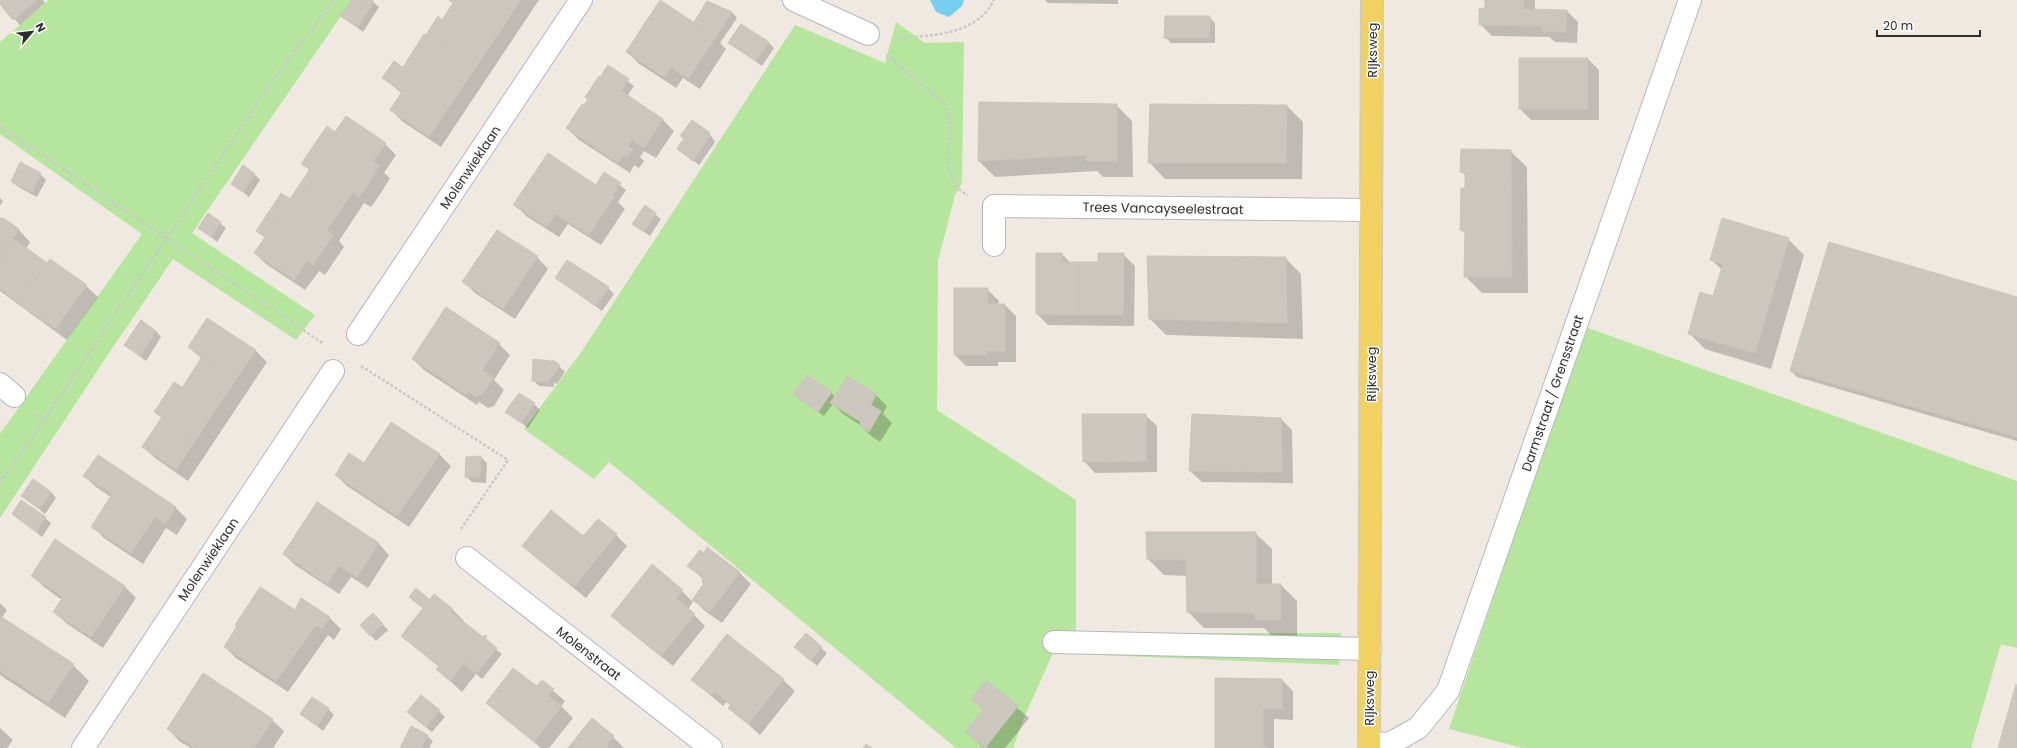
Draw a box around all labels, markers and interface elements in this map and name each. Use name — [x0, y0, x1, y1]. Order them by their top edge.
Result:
north arrow — [12, 12, 52, 52]
scale bar — [1877, 12, 1980, 38]
text: 20 m — [1883, 17, 1913, 34]
text: N — [32, 20, 50, 35]
street label: Rijksweg — [1363, 22, 1382, 78]
street label: Molenwieklaan — [435, 122, 505, 213]
street label: Trees Vancayseelestraat — [1082, 198, 1244, 219]
street label: Darmstraat / Grensstraat — [1517, 312, 1588, 474]
street label: Rijksweg — [1362, 346, 1381, 402]
street label: Molenwieklaan — [173, 514, 243, 605]
street label: Molenstraat — [552, 622, 625, 685]
street label: Rijksweg — [1360, 670, 1379, 726]

